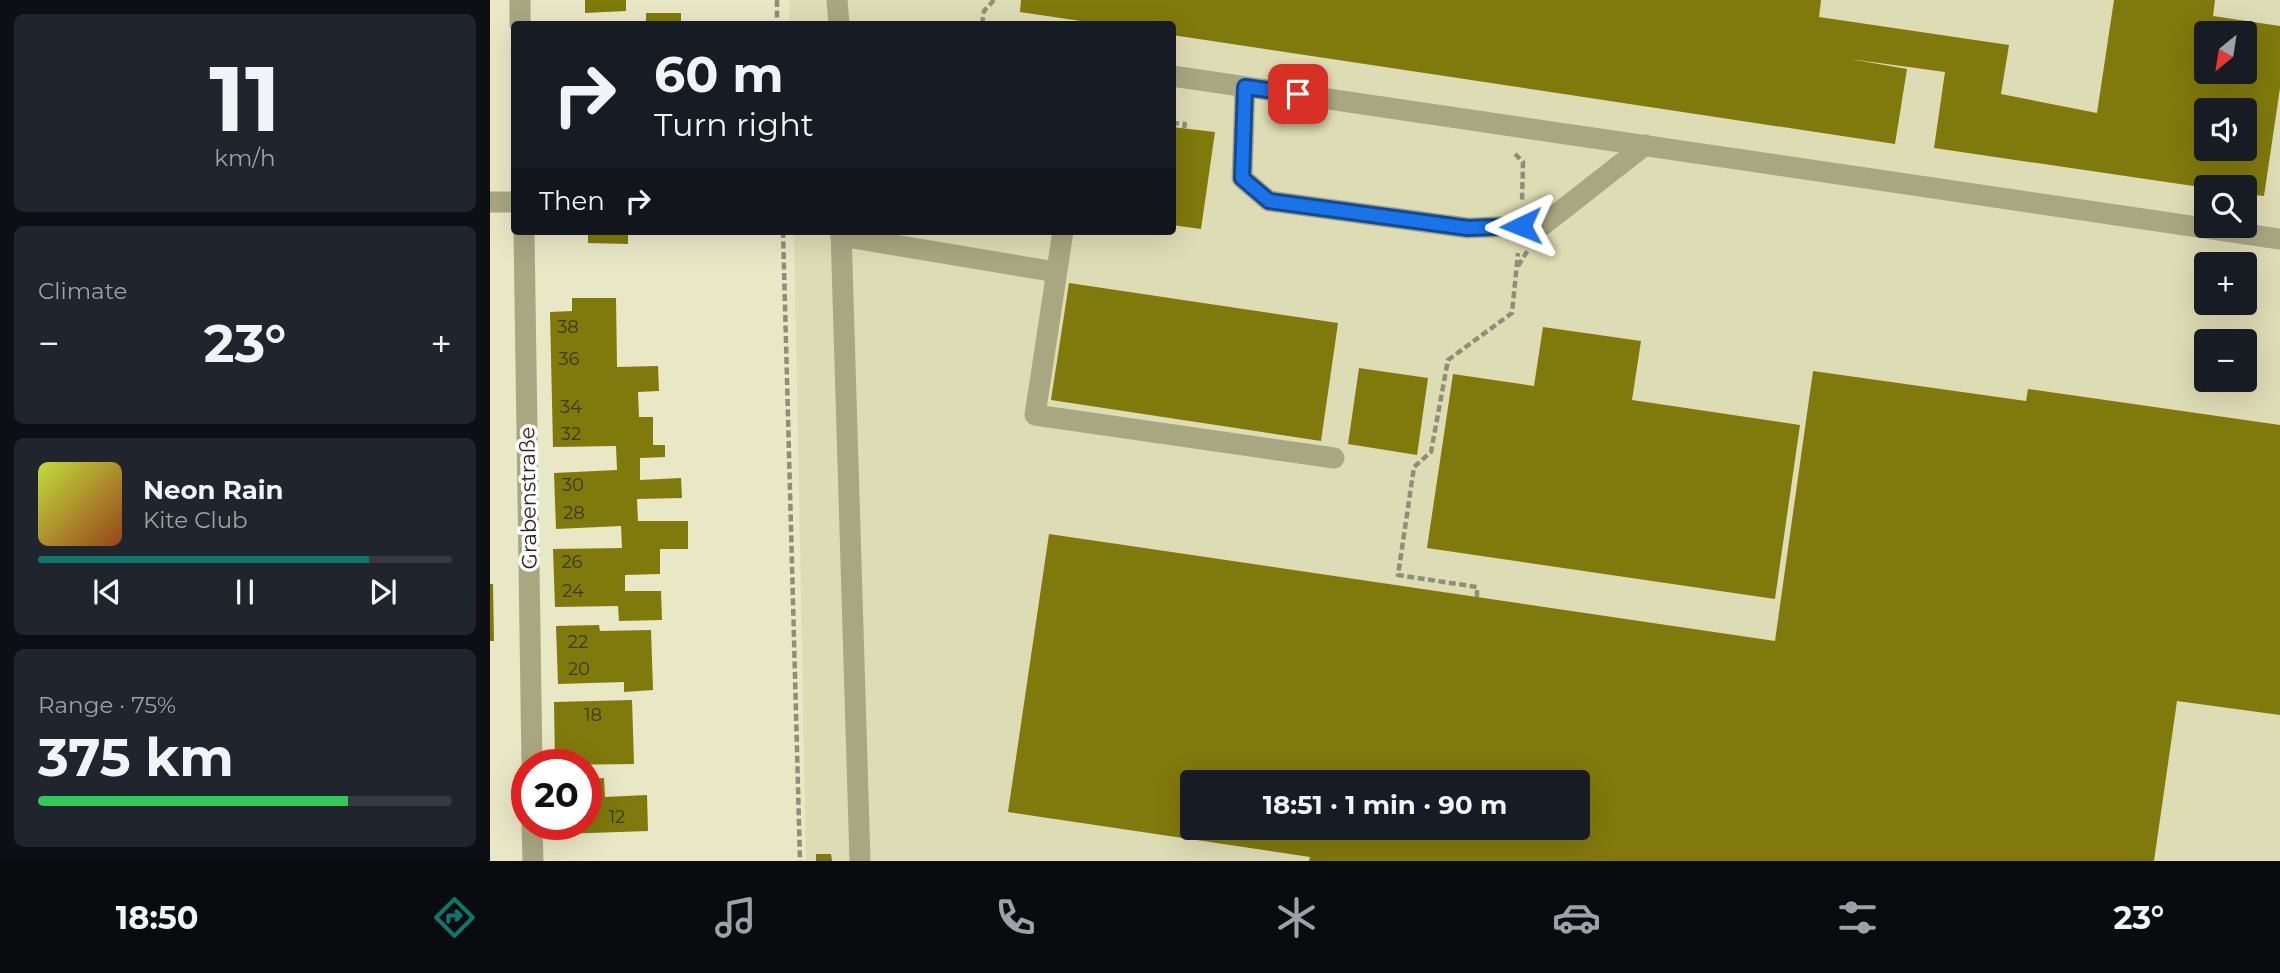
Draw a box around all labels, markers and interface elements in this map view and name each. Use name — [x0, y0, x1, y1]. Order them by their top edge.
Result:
north arrow — [2194, 21, 2258, 84]
map controls — [2194, 21, 2257, 392]
text: 11 — [209, 43, 281, 154]
text: 60 m — [654, 45, 784, 104]
icon: right — [539, 49, 630, 140]
pin — [1268, 64, 1328, 124]
icon: arrive — [1279, 75, 1317, 113]
button: sound — [2194, 98, 2257, 161]
text: Turn right — [654, 105, 814, 144]
text: km/h — [214, 144, 276, 172]
button: search — [2194, 175, 2257, 238]
icon: right — [619, 182, 657, 220]
text: Then — [539, 185, 605, 217]
position arrow — [1484, 189, 1558, 263]
button: + — [2194, 252, 2257, 315]
text: Climate — [38, 277, 127, 305]
text: 23° — [204, 312, 286, 375]
house number: 38 — [557, 316, 579, 338]
text: − — [38, 320, 60, 367]
text: + — [430, 320, 452, 367]
button: − — [2194, 329, 2257, 392]
house number: 36 — [558, 348, 580, 370]
house number: 34 — [560, 396, 582, 418]
house number: 32 — [561, 423, 581, 445]
street label: Grabenstraße — [514, 426, 542, 570]
text: Neon Rain — [143, 474, 284, 506]
house number: 30 — [562, 474, 584, 496]
house number: 28 — [563, 502, 585, 524]
text: Kite Club — [143, 506, 248, 534]
house number: 26 — [561, 551, 583, 573]
icon: previous — [88, 573, 126, 611]
icon: pause — [226, 573, 264, 611]
icon: next — [364, 573, 402, 611]
house number: 24 — [562, 580, 584, 602]
house number: 22 — [568, 631, 588, 653]
house number: 20 — [568, 658, 590, 680]
text: Range · 75% — [38, 691, 176, 719]
house number: 18 — [584, 704, 602, 726]
text: 375 km — [38, 726, 234, 789]
speed limit sign: 20 — [511, 749, 602, 840]
text: 18:51 · 1 min · 90 m — [1263, 789, 1507, 821]
house number: 12 — [609, 806, 625, 828]
icon: directions — [430, 893, 479, 942]
icon: music — [711, 893, 760, 942]
icon: phone — [991, 893, 1040, 942]
icon: climate — [1272, 893, 1321, 942]
icon: car — [1552, 893, 1601, 942]
icon: filters — [1833, 893, 1882, 942]
text: 18:50 — [116, 898, 199, 937]
text: 23° — [2113, 898, 2164, 937]

